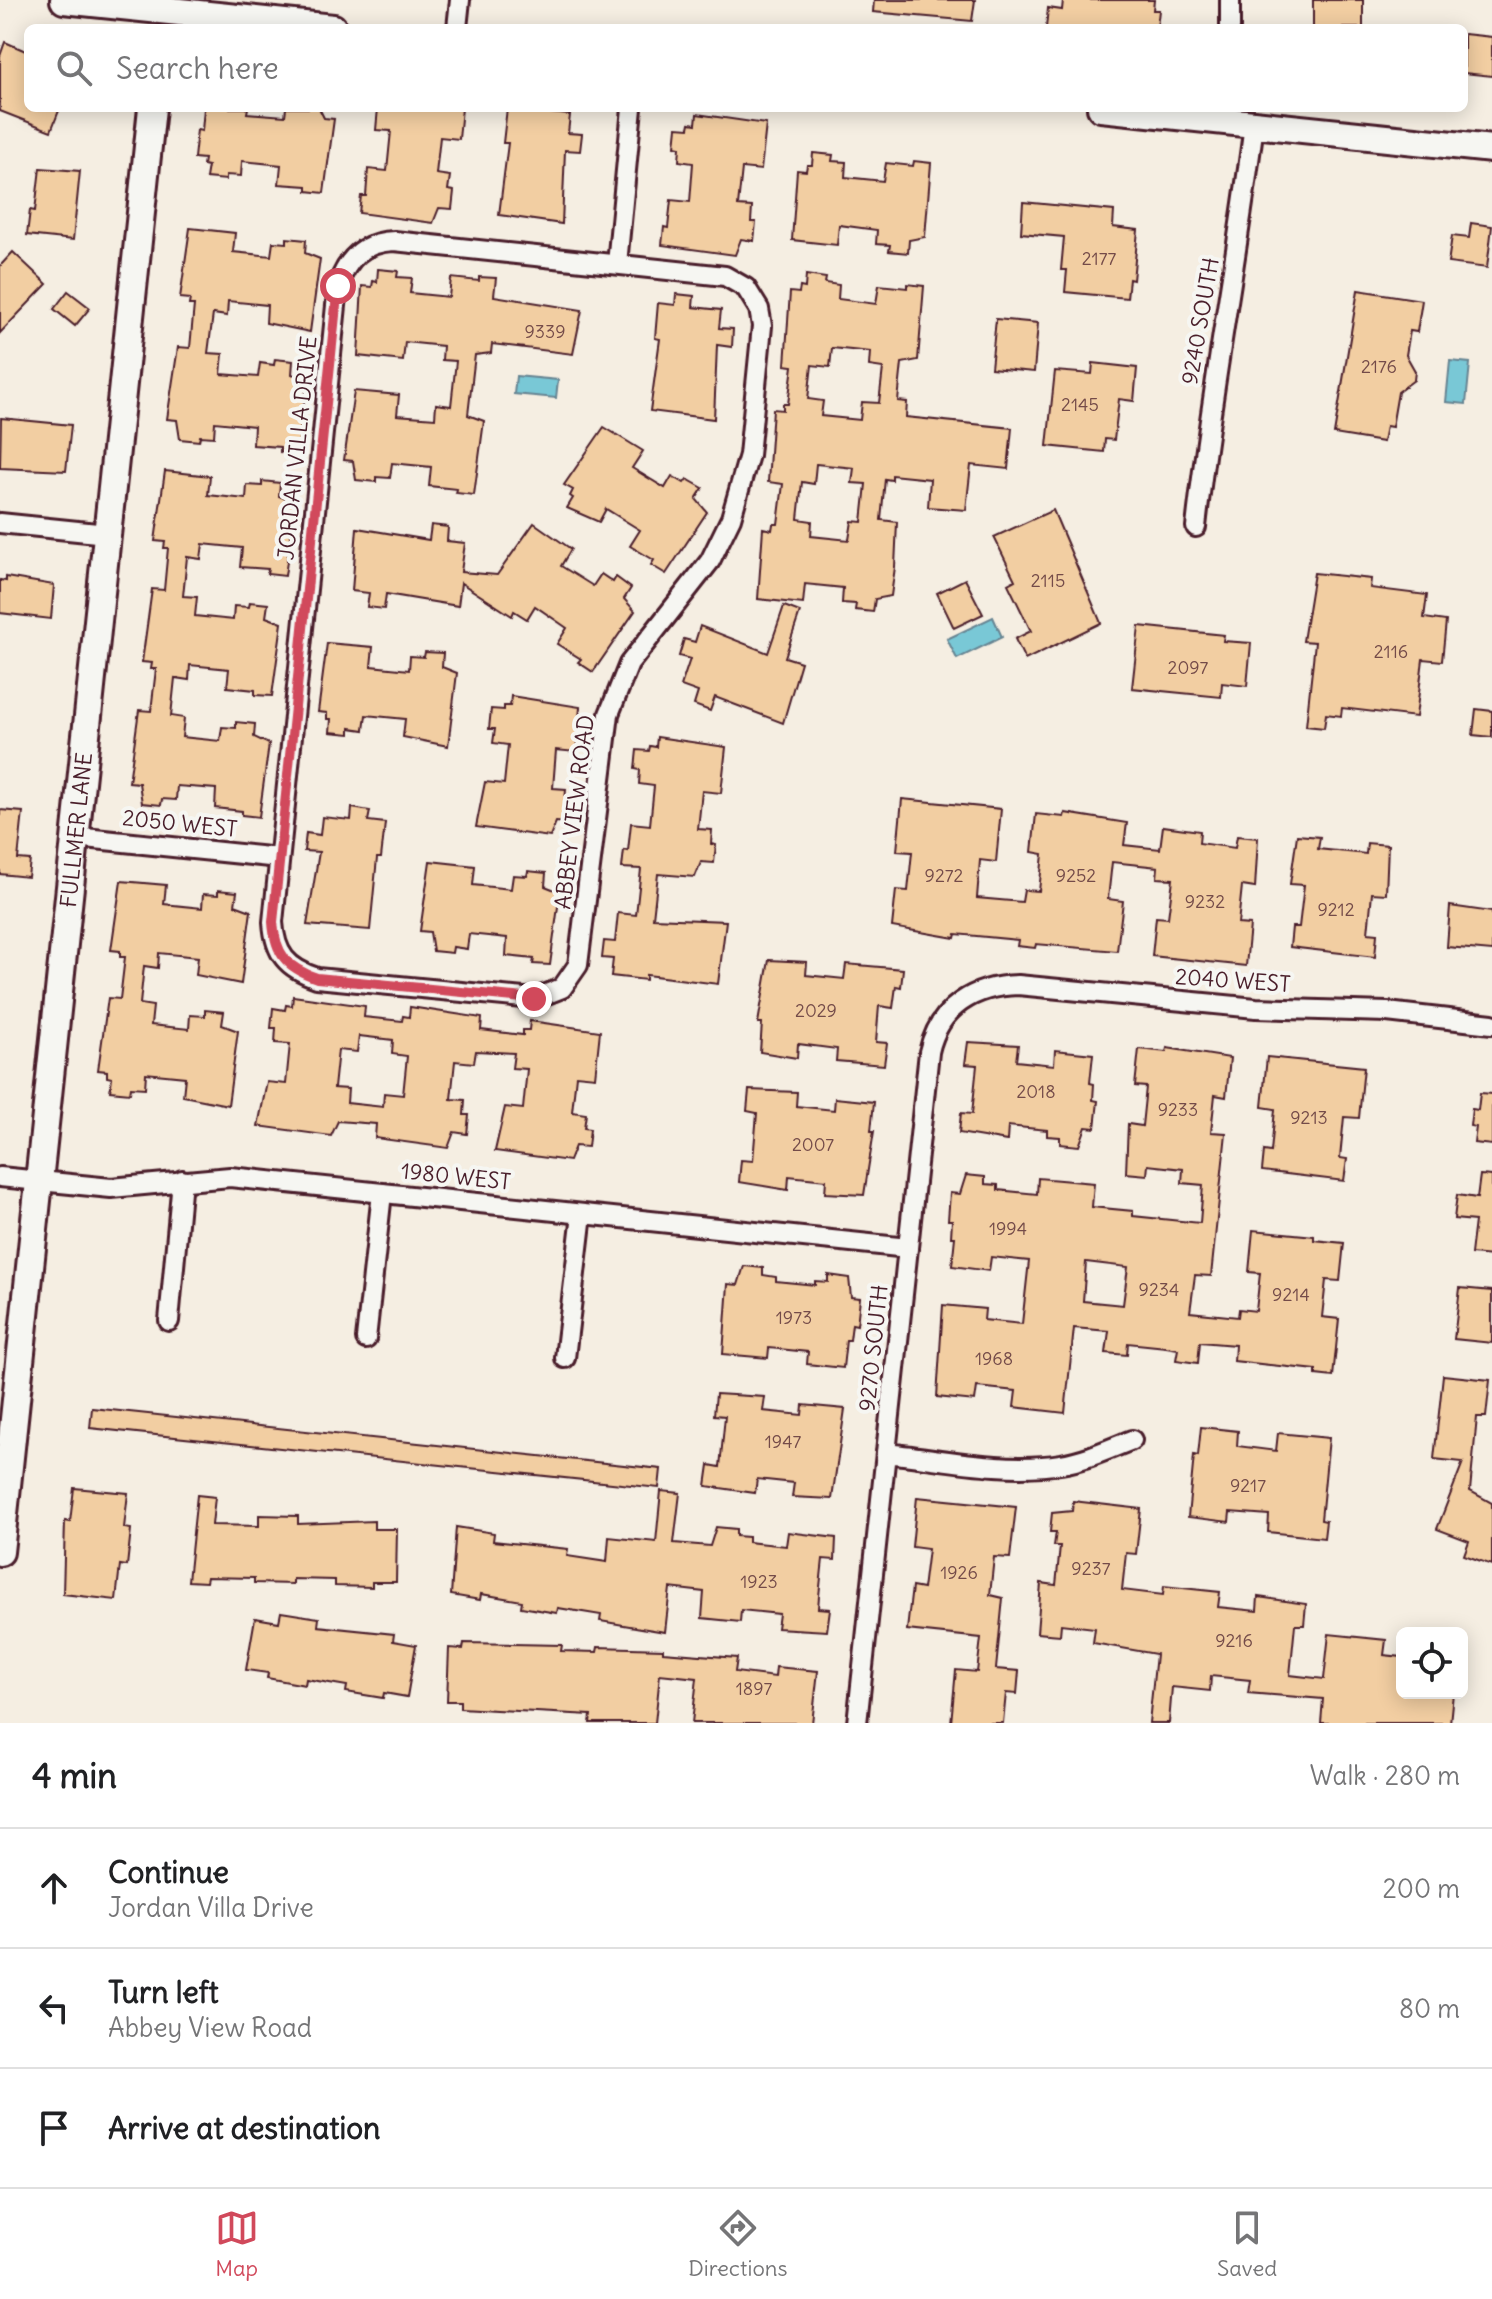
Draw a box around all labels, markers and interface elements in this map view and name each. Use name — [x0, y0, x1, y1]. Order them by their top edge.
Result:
search box — [24, 24, 1468, 112]
icon: search — [52, 46, 96, 90]
text: Search here — [116, 49, 279, 87]
house number: 2177 — [1082, 247, 1117, 270]
street label: 9240 SOUTH — [1175, 255, 1225, 387]
route start — [320, 268, 356, 304]
house number: 9339 — [524, 320, 566, 343]
street label: JORDAN VILLA DRIVE — [271, 335, 323, 561]
house number: 2176 — [1361, 355, 1397, 378]
house number: 2145 — [1061, 393, 1099, 416]
house number: 2115 — [1031, 569, 1065, 592]
house number: 2116 — [1374, 640, 1408, 663]
house number: 2097 — [1168, 656, 1209, 679]
street label: ABBEY VIEW ROAD — [548, 713, 600, 911]
street label: FULLMER LANE — [54, 751, 98, 909]
street label: 2050 WEST — [121, 803, 239, 843]
house number: 9272 — [925, 864, 964, 887]
house number: 9252 — [1056, 864, 1096, 887]
house number: 9232 — [1185, 890, 1225, 913]
house number: 9212 — [1317, 898, 1355, 921]
street label: 2040 WEST — [1174, 962, 1292, 998]
route end — [516, 981, 552, 1017]
house number: 2029 — [795, 999, 837, 1022]
house number: 2018 — [1016, 1080, 1056, 1103]
house number: 9233 — [1158, 1098, 1198, 1121]
house number: 9213 — [1290, 1106, 1328, 1129]
house number: 2007 — [792, 1133, 834, 1156]
street label: 1980 WEST — [400, 1156, 512, 1196]
house number: 1994 — [989, 1217, 1027, 1240]
house number: 9234 — [1139, 1278, 1179, 1301]
street label: 9270 SOUTH — [852, 1283, 894, 1413]
house number: 9214 — [1272, 1283, 1310, 1306]
house number: 1973 — [776, 1306, 812, 1329]
house number: 1968 — [975, 1347, 1013, 1370]
house number: 1947 — [765, 1430, 801, 1453]
house number: 9217 — [1230, 1474, 1266, 1497]
house number: 9237 — [1071, 1557, 1111, 1580]
house number: 1926 — [940, 1561, 978, 1584]
house number: 1923 — [740, 1570, 778, 1593]
map controls — [1396, 1627, 1468, 1699]
button: locate — [1396, 1627, 1468, 1699]
house number: 9216 — [1215, 1629, 1253, 1652]
house number: 1897 — [736, 1677, 773, 1700]
text: 4 min — [32, 1754, 117, 1797]
text: Walk · 280 m — [1310, 1759, 1460, 1792]
text: Continue — [108, 1853, 229, 1891]
icon: ahead — [32, 1866, 76, 1910]
text: 200 m — [1383, 1872, 1460, 1905]
text: Jordan Villa Drive — [108, 1891, 314, 1924]
text: Turn left — [108, 1973, 219, 2011]
icon: left — [32, 1986, 76, 2030]
text: 80 m — [1399, 1992, 1460, 2025]
text: Abbey View Road — [108, 2011, 312, 2044]
icon: arrive — [32, 2106, 76, 2150]
text: Arrive at destination — [108, 2109, 380, 2147]
tab: Map — [215, 2206, 259, 2282]
tab: Directions — [688, 2206, 788, 2282]
tab: Saved — [1217, 2206, 1277, 2282]

